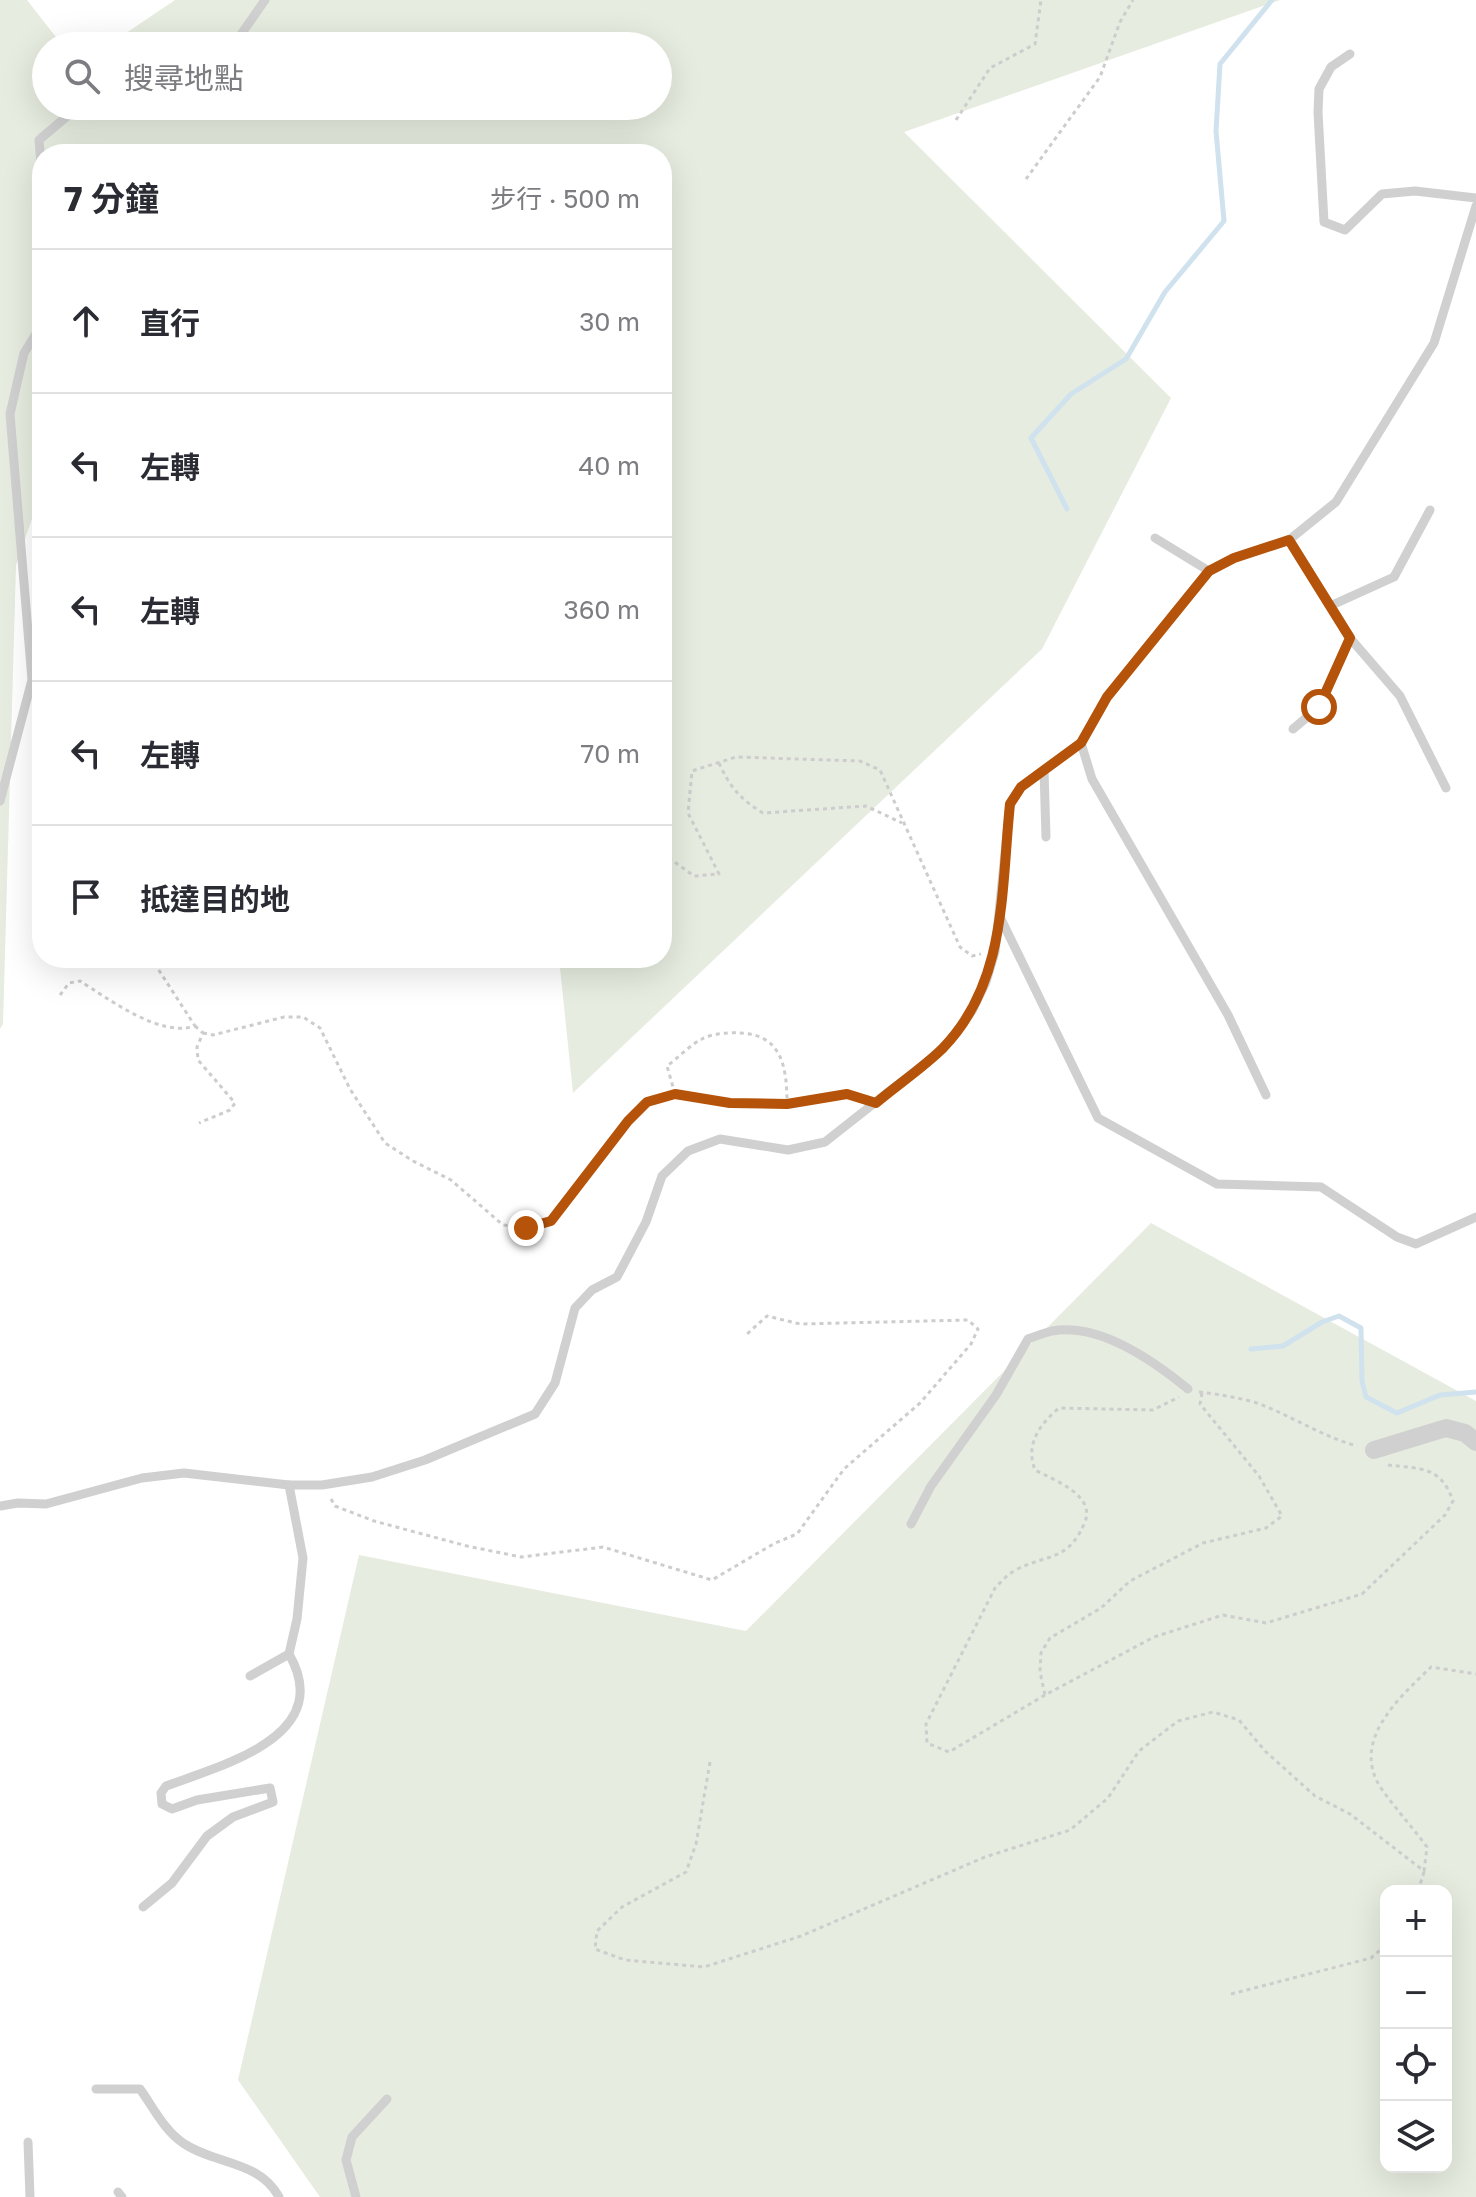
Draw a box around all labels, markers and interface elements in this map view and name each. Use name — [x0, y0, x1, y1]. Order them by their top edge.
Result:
search box — [32, 32, 672, 120]
icon: search — [60, 54, 104, 98]
text: 搜尋地點 — [124, 60, 244, 96]
text: 7 分鐘 — [64, 178, 159, 218]
text: 步行 · 500 m — [490, 183, 640, 214]
icon: ahead — [64, 299, 108, 343]
text: 直行 — [140, 305, 200, 341]
text: 30 m — [579, 306, 640, 337]
icon: left — [64, 443, 108, 487]
text: 左轉 — [140, 449, 200, 485]
text: 40 m — [579, 450, 640, 481]
icon: left — [64, 587, 108, 631]
text: 左轉 — [140, 593, 200, 629]
text: 360 m — [563, 594, 640, 625]
route start — [1301, 689, 1337, 725]
icon: left — [64, 731, 108, 775]
text: 左轉 — [140, 737, 200, 773]
text: 70 m — [581, 738, 640, 769]
icon: arrive — [64, 875, 108, 919]
text: 抵達目的地 — [140, 881, 290, 917]
route end — [508, 1210, 544, 1246]
map controls — [1380, 1885, 1452, 2173]
button: + — [1380, 1885, 1452, 1957]
button: − — [1380, 1957, 1452, 2029]
button: locate — [1380, 2029, 1452, 2101]
button: layers — [1380, 2101, 1452, 2173]

